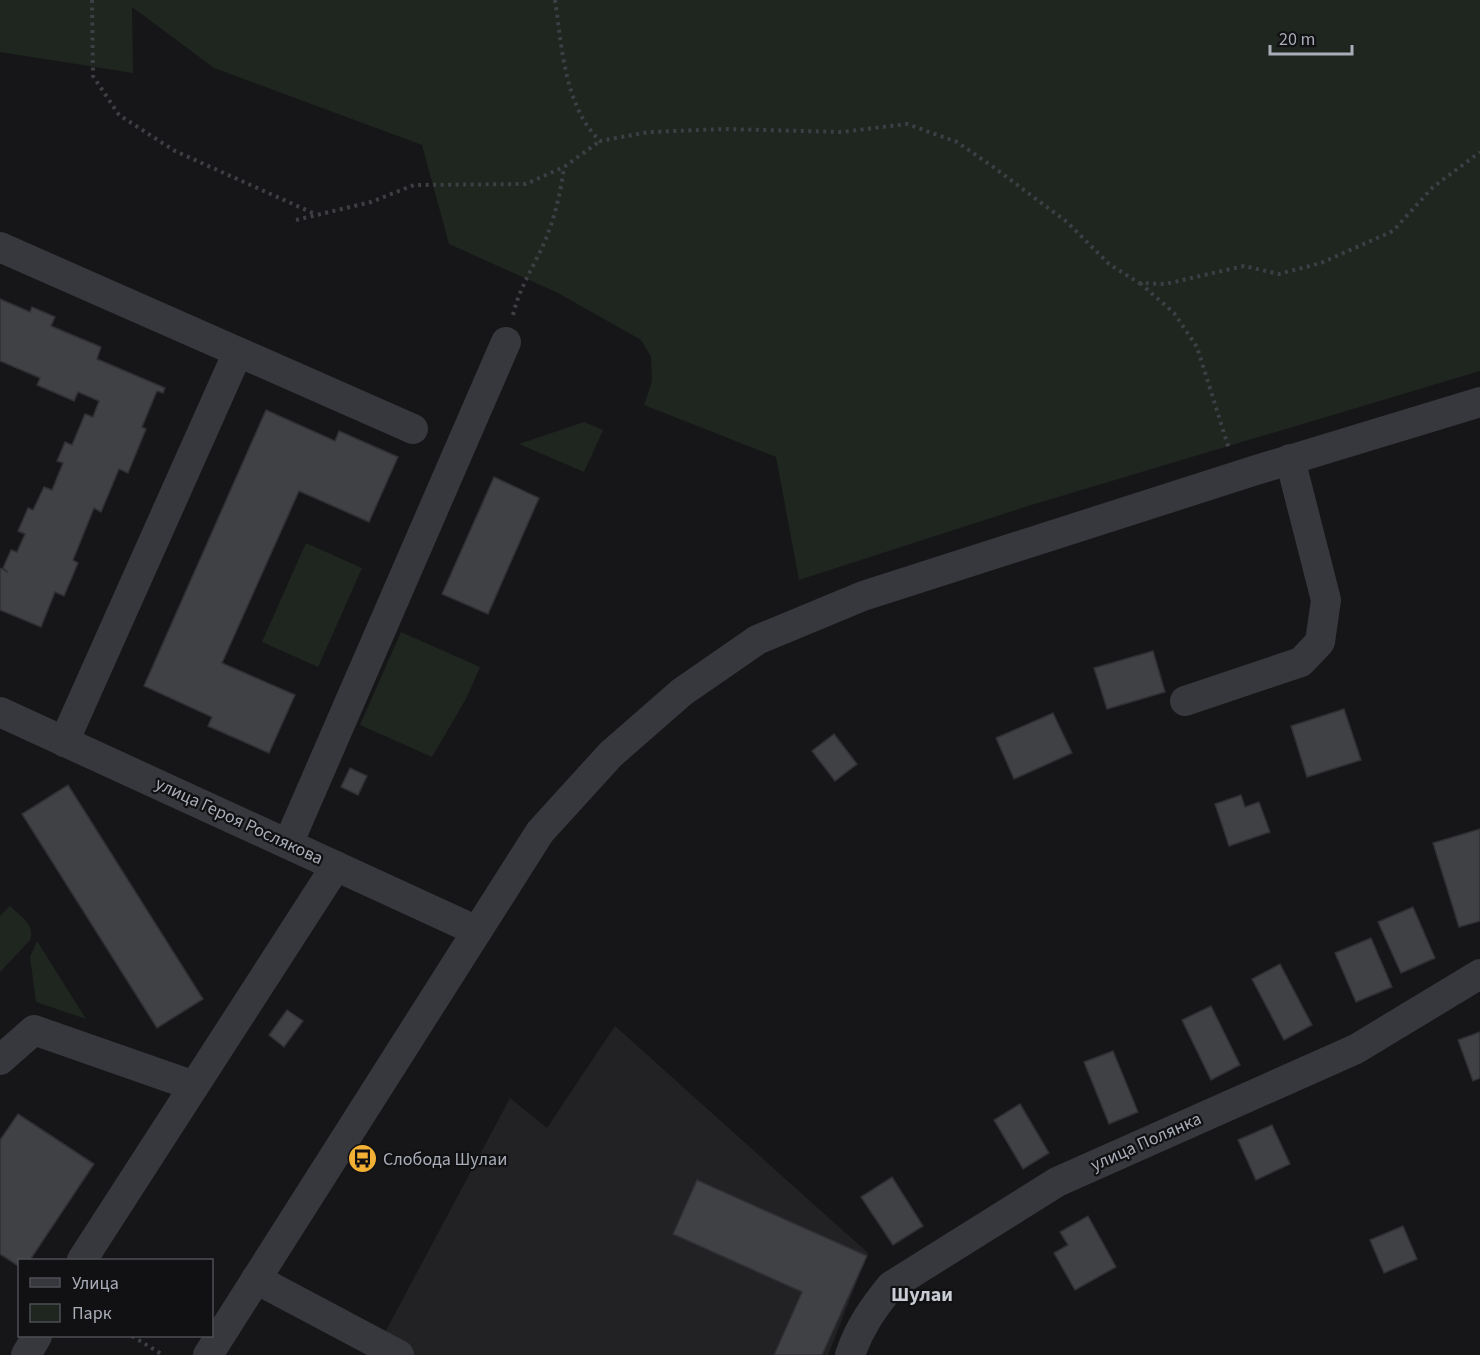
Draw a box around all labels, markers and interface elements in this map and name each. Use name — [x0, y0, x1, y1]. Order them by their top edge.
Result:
scale bar — [1270, 18, 1352, 56]
text: 20 m — [1279, 27, 1315, 52]
street label: улица Героя Рослякова — [151, 771, 327, 871]
street label: улица Полянка — [1087, 1106, 1205, 1178]
bus stop icon: Слобода Шулаи — [346, 1143, 378, 1175]
place label: Слобода Шулаи — [383, 1147, 507, 1172]
legend — [18, 1259, 213, 1337]
text: Улица — [72, 1271, 119, 1296]
district label: Шулаи — [891, 1281, 953, 1309]
text: Парк — [72, 1301, 112, 1326]

